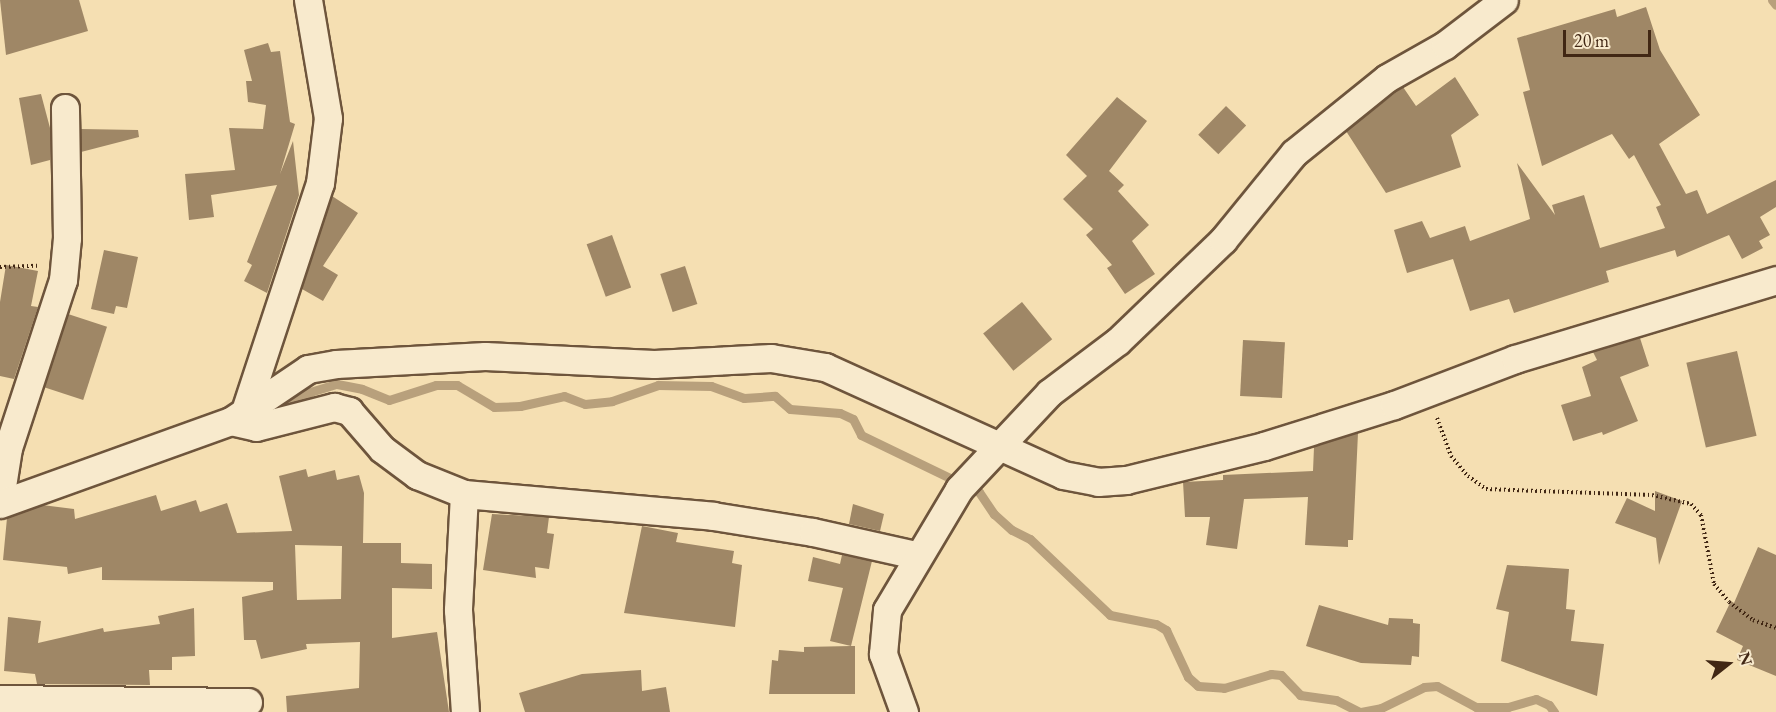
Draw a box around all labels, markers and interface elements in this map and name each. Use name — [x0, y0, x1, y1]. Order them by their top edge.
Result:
scale bar — [1566, 18, 1654, 56]
text: 20 m — [1574, 29, 1609, 52]
north arrow — [1698, 634, 1758, 694]
text: N — [1734, 649, 1758, 668]

